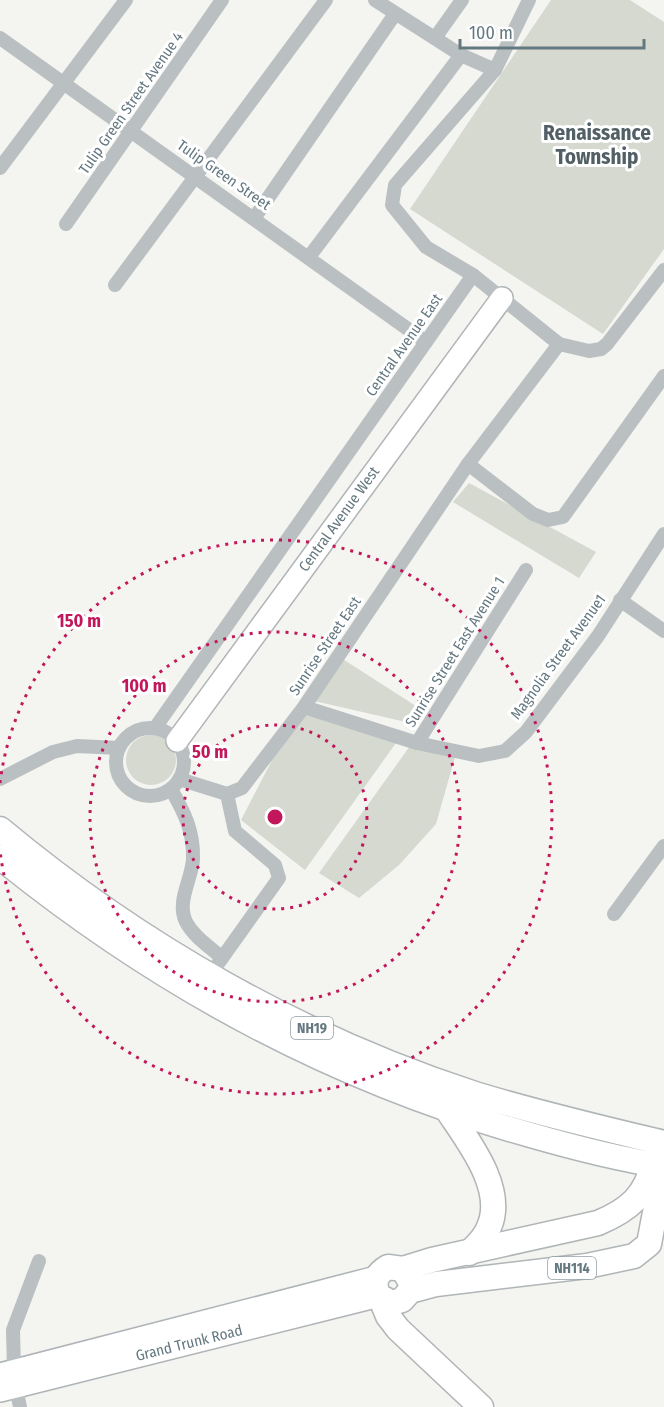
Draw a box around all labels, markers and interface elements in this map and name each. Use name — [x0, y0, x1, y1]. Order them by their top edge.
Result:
scale bar — [460, 12, 644, 50]
text: 100 m — [469, 22, 513, 44]
street label: Tulip Green Street Avenue 4 — [75, 28, 187, 178]
district label: Renaissance Township — [543, 120, 651, 170]
street label: Tulip Green Street — [174, 136, 274, 214]
street label: Central Avenue East — [362, 290, 446, 400]
street label: Central Avenue West — [295, 463, 383, 575]
street label: Sunrise Street East Avenue 1 — [401, 574, 509, 730]
street label: Magnolia Street Avenue1 — [507, 591, 609, 723]
street label: Sunrise Street East — [285, 593, 365, 699]
text: 150 m — [57, 610, 101, 632]
text: 100 m — [122, 675, 166, 697]
text: 50 m — [192, 741, 228, 763]
centre of rings — [265, 807, 285, 827]
road number: NH19 — [291, 1017, 333, 1039]
road number: NH114 — [548, 1257, 596, 1279]
street label: Grand Trunk Road — [134, 1321, 244, 1365]

